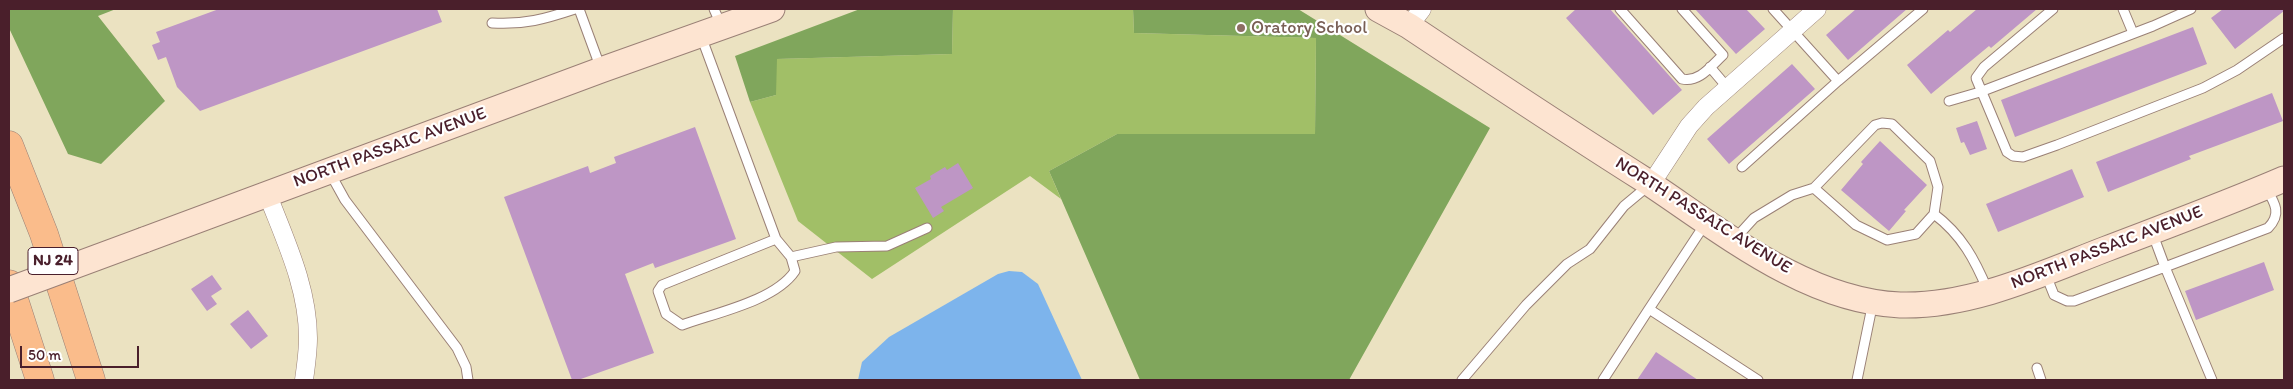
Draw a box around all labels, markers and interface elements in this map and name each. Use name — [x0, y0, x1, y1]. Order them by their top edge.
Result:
place label: Oratory School — [1251, 17, 1367, 39]
marker: Oratory School — [1235, 22, 1247, 34]
street label: NORTH PASSAIC AVENUE — [291, 103, 489, 193]
street label: NORTH PASSAIC AVENUE — [1611, 153, 1795, 279]
street label: NORTH PASSAIC AVENUE — [2008, 201, 2206, 295]
road number: NJ 24 — [28, 248, 78, 274]
scale bar — [22, 336, 141, 368]
text: 50 m — [28, 346, 61, 364]

